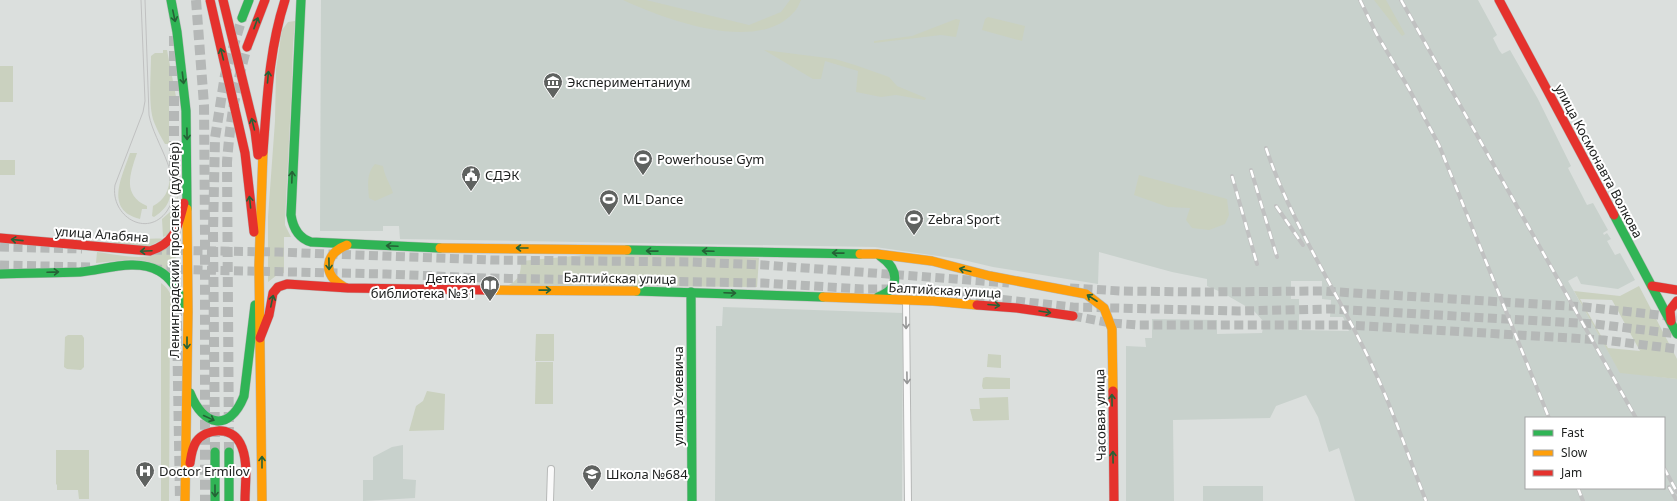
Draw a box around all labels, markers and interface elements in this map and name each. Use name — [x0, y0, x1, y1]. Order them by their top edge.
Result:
one-way arrow — [170, 9, 178, 22]
one-way arrow — [252, 18, 260, 30]
one-way arrow — [218, 47, 225, 60]
one-way arrow — [179, 71, 187, 84]
one-way arrow — [265, 71, 272, 84]
museum icon: Экспериментаниум — [542, 71, 564, 99]
place label: Экспериментаниум — [567, 73, 691, 91]
street label: улица Космонавта Волкова — [1551, 81, 1647, 241]
one-way arrow — [249, 117, 256, 130]
one-way arrow — [183, 127, 190, 140]
street label: Ленинградский проспект (дублёр) — [165, 142, 183, 358]
sports icon: Powerhouse Gym — [632, 148, 654, 176]
place label: Powerhouse Gym — [657, 150, 765, 168]
public building icon: СДЭК — [460, 164, 482, 192]
place label: СДЭК — [485, 166, 519, 184]
one-way arrow — [288, 171, 296, 184]
sports icon: ML Dance — [598, 188, 620, 216]
place label: ML Dance — [623, 190, 683, 208]
one-way arrow — [247, 196, 254, 209]
sports icon: Zebra Sport — [903, 208, 925, 236]
place label: Zebra Sport — [928, 210, 1000, 228]
street label: улица Алабяна — [55, 222, 149, 246]
one-way arrow — [11, 236, 24, 243]
one-way arrow — [386, 243, 399, 250]
one-way arrow — [516, 244, 529, 252]
one-way arrow — [140, 247, 153, 255]
one-way arrow — [646, 247, 659, 254]
one-way arrow — [702, 247, 715, 254]
one-way arrow — [832, 249, 845, 257]
one-way arrow — [325, 257, 333, 270]
one-way arrow — [959, 266, 972, 273]
street label: Балтийская улица — [563, 268, 677, 288]
one-way arrow — [46, 269, 59, 276]
place label: Детская библиотека №31 — [371, 269, 476, 302]
library icon: Детская библиотека №31 — [479, 274, 501, 302]
street label: Балтийская улица — [888, 278, 1002, 302]
one-way arrow — [538, 286, 551, 294]
one-way arrow — [723, 289, 736, 297]
one-way arrow — [1086, 293, 1098, 301]
one-way arrow — [268, 295, 276, 308]
one-way arrow — [987, 302, 1000, 309]
one-way arrow — [1038, 308, 1051, 316]
one-way arrow — [902, 316, 910, 329]
one-way arrow — [184, 336, 191, 349]
street label: улица Усиевича — [669, 346, 687, 446]
street label: Часовая улица — [1090, 369, 1110, 461]
one-way arrow — [903, 371, 911, 384]
one-way arrow — [1109, 394, 1116, 407]
one-way arrow — [203, 415, 215, 423]
legend — [1525, 417, 1665, 489]
text: Fast — [1561, 424, 1585, 441]
text: Slow — [1561, 444, 1588, 461]
one-way arrow — [1109, 451, 1117, 464]
one-way arrow — [258, 456, 266, 469]
hospital icon: Doctor Ermilov — [134, 460, 156, 488]
place label: Doctor Ermilov — [159, 462, 250, 480]
school or university icon: Школа №684 — [581, 463, 603, 491]
text: Jam — [1560, 464, 1582, 481]
place label: Школа №684 — [606, 465, 688, 483]
one-way arrow — [211, 484, 219, 497]

